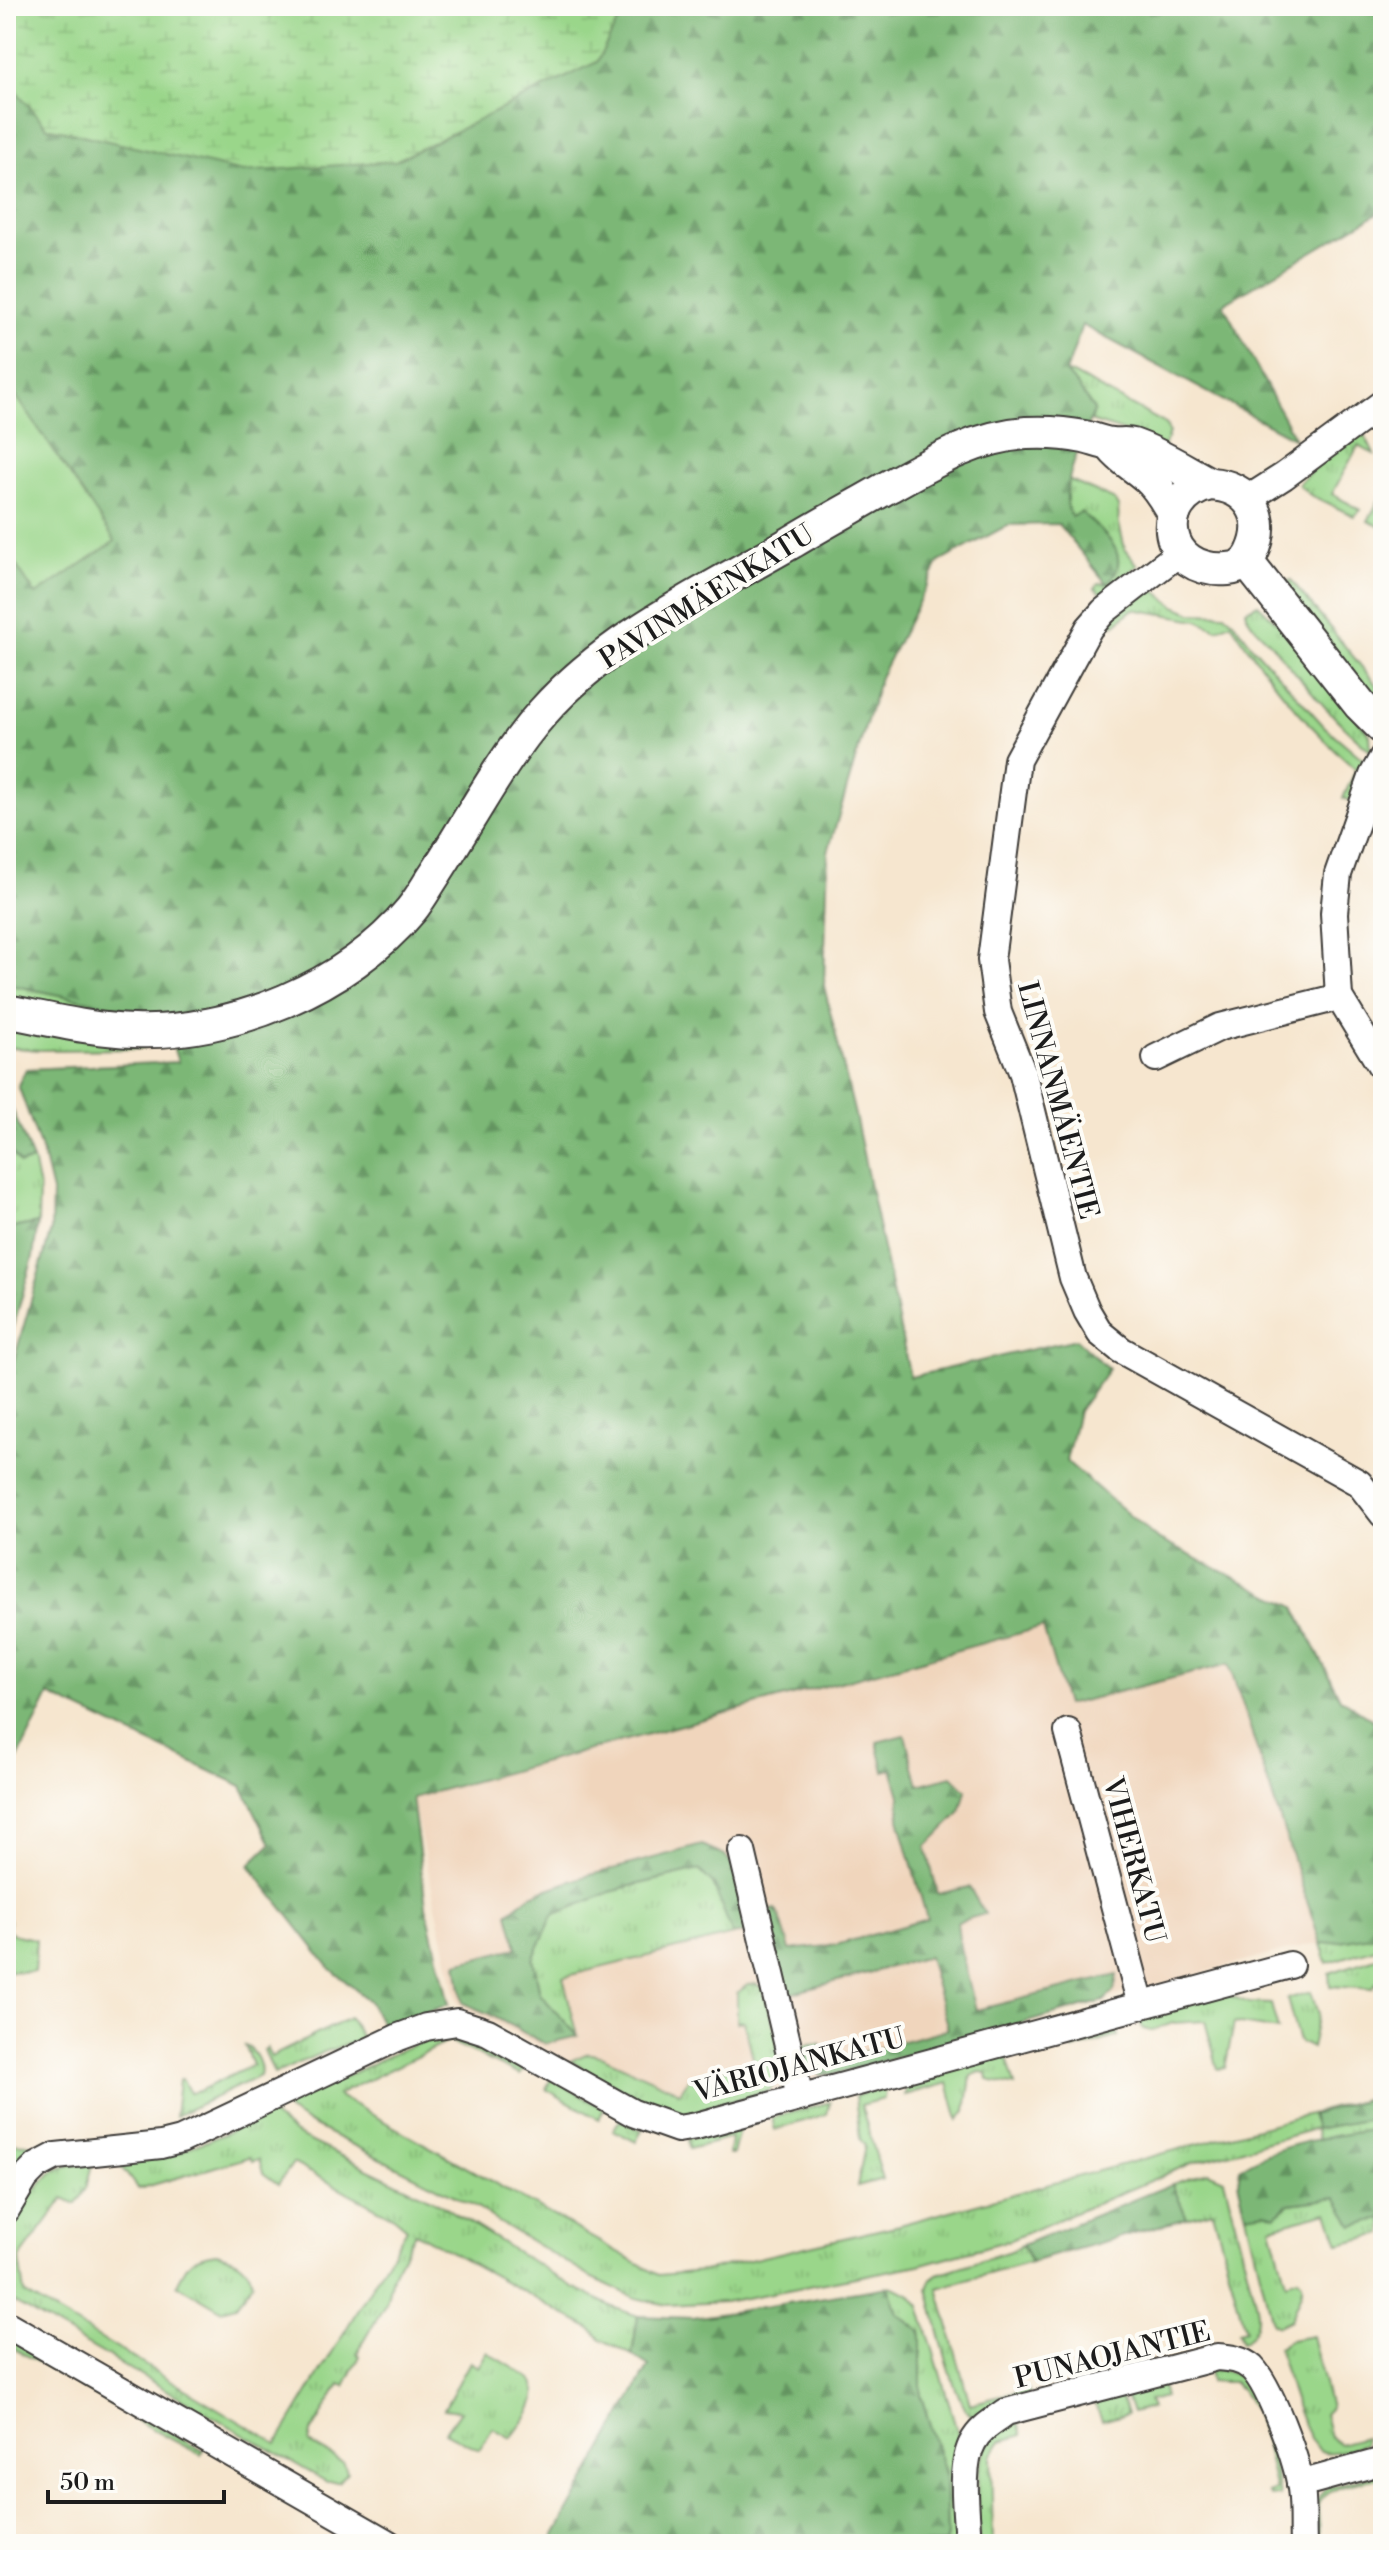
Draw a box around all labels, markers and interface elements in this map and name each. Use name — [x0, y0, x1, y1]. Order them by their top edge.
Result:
street label: PAVINMÄENKATU — [593, 516, 821, 677]
street label: LINNANMÄENTIE — [1009, 977, 1107, 1223]
street label: VIHERKATU — [1094, 1773, 1173, 1947]
street label: VÄRIOJANKATU — [689, 2019, 909, 2111]
street label: PUNAOJANTIE — [1011, 2314, 1214, 2397]
scale bar — [48, 2454, 224, 2504]
text: 50 m — [60, 2468, 115, 2498]

